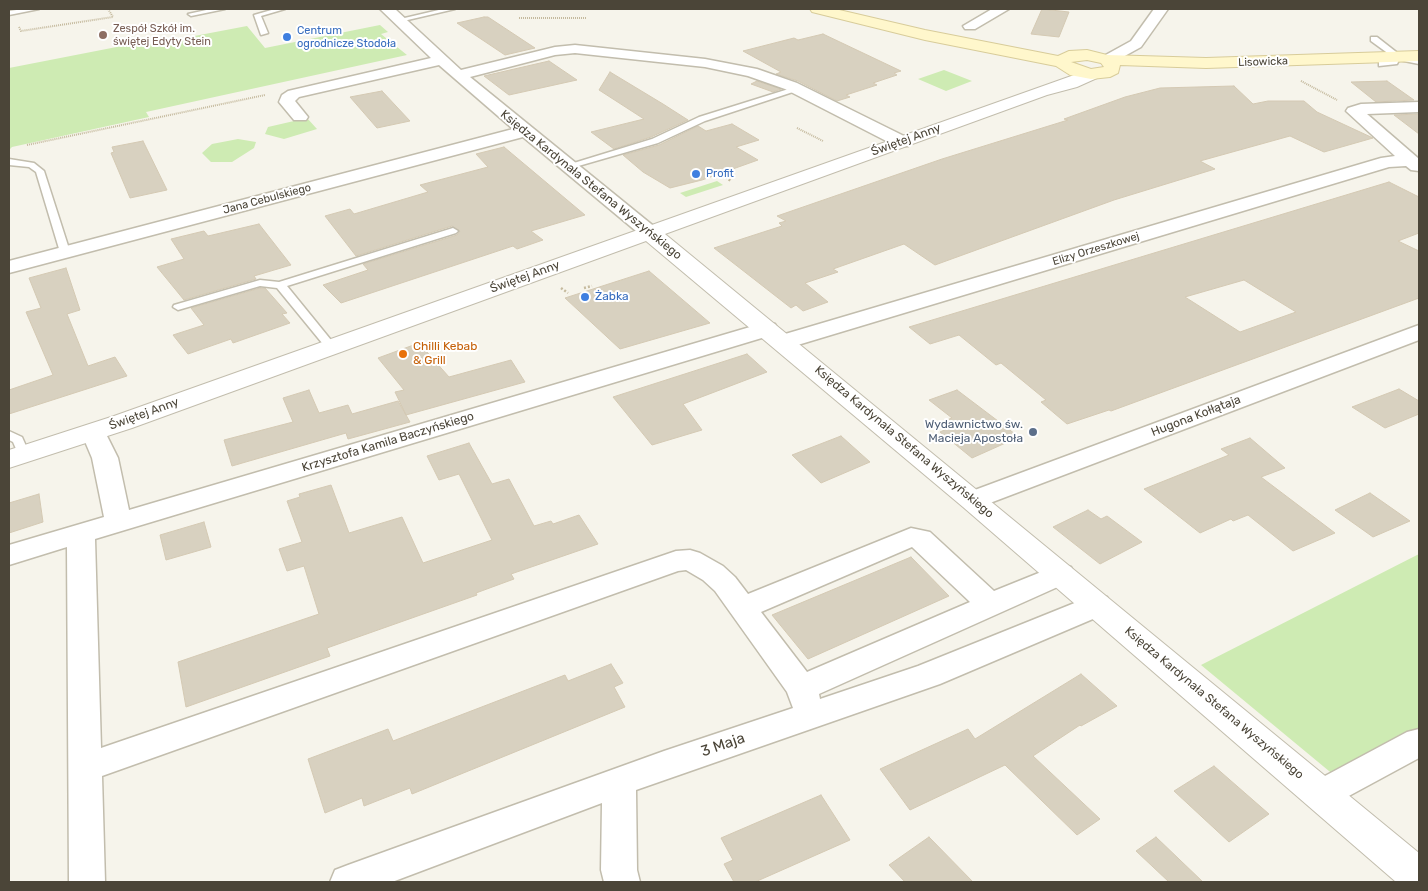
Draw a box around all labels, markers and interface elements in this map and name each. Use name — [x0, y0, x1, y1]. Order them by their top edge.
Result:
place label: Zespół Szkół im. świętej Edyty Stein — [113, 22, 211, 48]
place label: Centrum ogrodnicze Stodoła — [297, 24, 396, 50]
marker: Zespół Szkół im. świętej Edyty Stein — [97, 29, 109, 41]
marker: Centrum ogrodnicze Stodoła — [281, 31, 293, 43]
street label: Lisowicka — [1238, 55, 1288, 69]
street label: Księdza Kardynała Stefana Wyszyńskiego — [497, 107, 685, 263]
street label: Świętej Anny — [869, 121, 943, 159]
place label: Profit — [706, 167, 734, 181]
marker: Profit — [690, 168, 702, 180]
street label: Jana Cebulskiego — [221, 181, 313, 217]
street label: Elizy Orzeszkowej — [1051, 230, 1141, 268]
street label: Świętej Anny — [488, 258, 562, 296]
place label: Żabka — [595, 290, 629, 304]
marker: Żabka — [579, 291, 591, 303]
place label: Chilli Kebab & Grill — [413, 340, 477, 368]
marker: Chilli Kebab & Grill — [397, 348, 409, 360]
street label: Księdza Kardynała Stefana Wyszyńskiego — [812, 363, 996, 521]
street label: Hugona Kołłątaja — [1149, 392, 1243, 440]
street label: Świętej Anny — [107, 395, 181, 433]
street label: Krzysztofa Kamila Baczyńskiego — [300, 409, 476, 475]
place label: Wydawnictwo św. Macieja Apostoła — [925, 418, 1023, 446]
marker: Wydawnictwo św. Macieja Apostoła — [1027, 426, 1039, 438]
street label: Księdza Kardynała Stefana Wyszyńskiego — [1122, 624, 1306, 782]
street label: 3 Maja — [699, 729, 747, 761]

